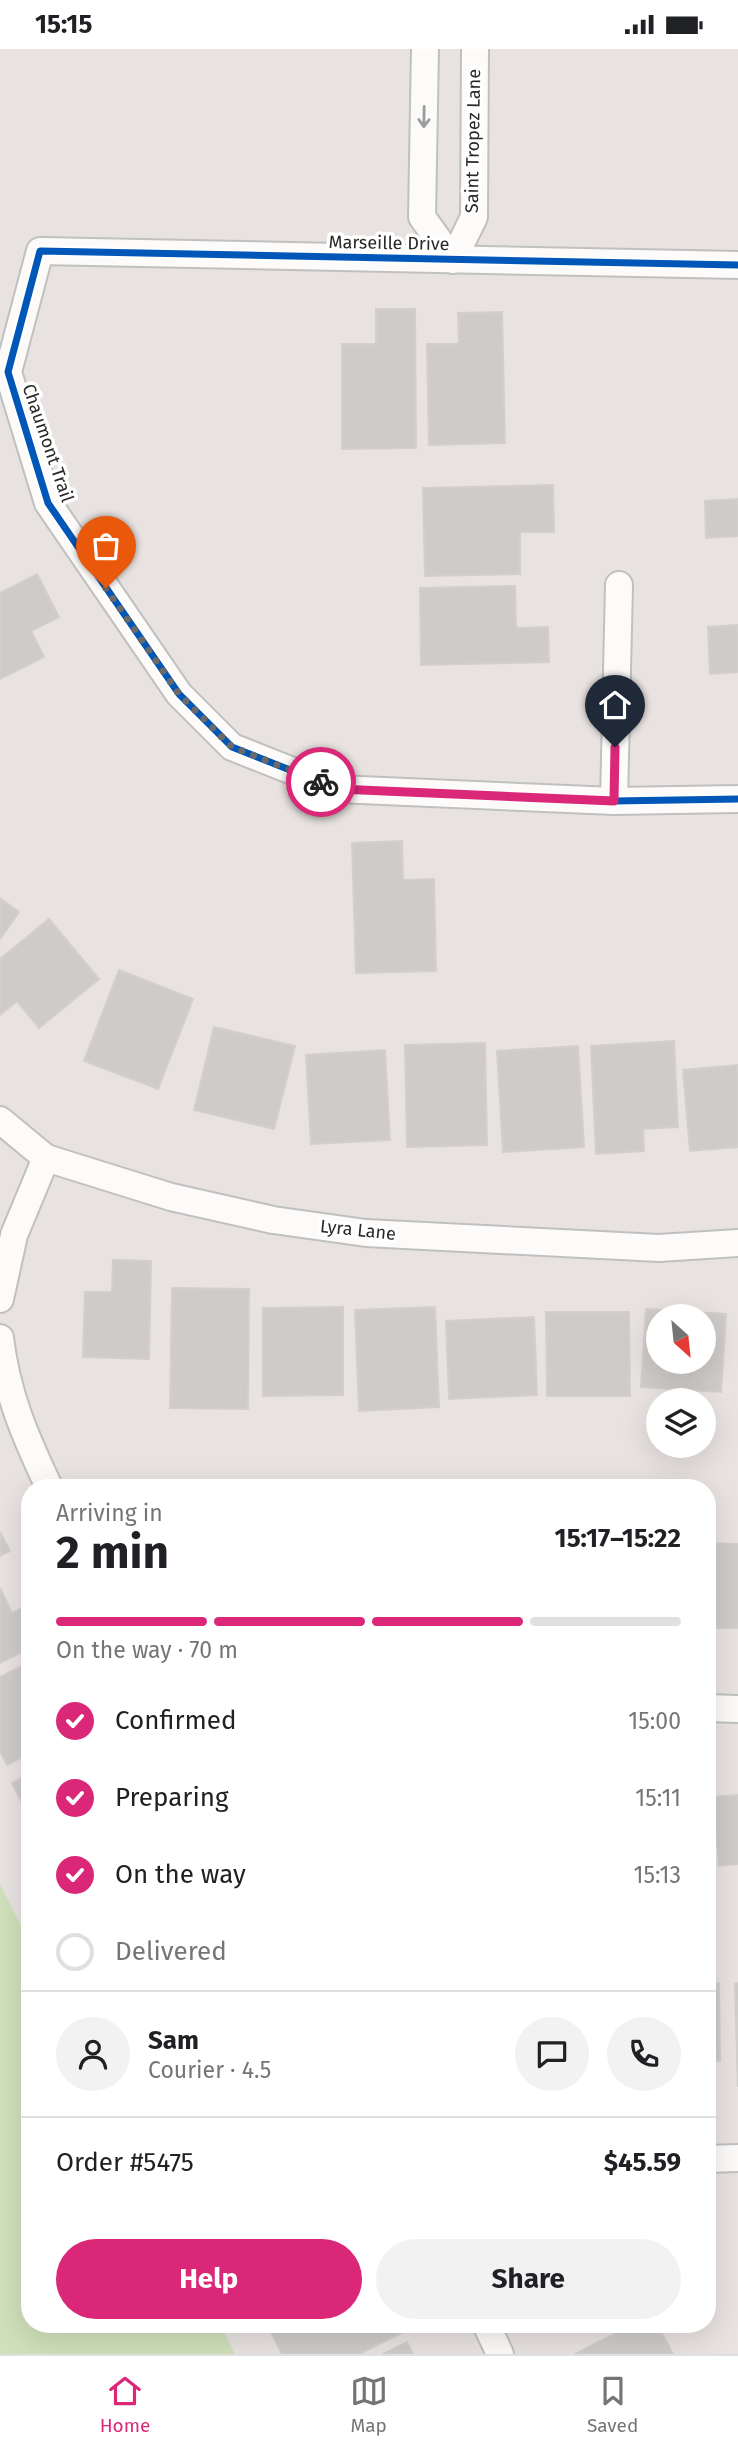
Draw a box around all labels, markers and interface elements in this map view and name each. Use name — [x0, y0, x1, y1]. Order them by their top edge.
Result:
text: 15:15 — [35, 9, 92, 40]
street label: Saint Tropez Lane — [461, 69, 485, 213]
one-way arrow — [417, 105, 431, 128]
street label: Marseille Drive — [328, 231, 450, 255]
street label: Chaumont Trail — [17, 381, 79, 505]
pin — [76, 516, 136, 588]
icon: bag — [87, 527, 125, 565]
pin — [585, 675, 645, 747]
icon: home — [596, 686, 634, 724]
courier — [286, 747, 356, 817]
icon: bike — [302, 763, 340, 801]
street label: Lyra Lane — [319, 1215, 397, 1245]
north arrow — [646, 1304, 716, 1374]
map controls — [646, 1304, 716, 1458]
button: layers — [646, 1388, 716, 1458]
text: Arriving in — [56, 1499, 163, 1527]
text: 15:17–15:22 — [555, 1523, 681, 1554]
text: 2 min — [56, 1525, 169, 1580]
text: On the way · 70 m — [56, 1636, 238, 1664]
icon: check — [56, 1702, 94, 1740]
text: Confirmed — [115, 1705, 236, 1736]
text: 15:00 — [628, 1707, 681, 1735]
icon: check — [56, 1779, 94, 1817]
text: Preparing — [115, 1782, 228, 1813]
text: 15:11 — [635, 1784, 681, 1812]
icon: check — [56, 1856, 94, 1894]
text: On the way — [115, 1859, 246, 1890]
text: 15:13 — [633, 1861, 681, 1889]
text: Delivered — [115, 1936, 227, 1967]
button: person — [56, 2017, 130, 2091]
button: chat — [515, 2017, 589, 2091]
button: phone — [607, 2017, 681, 2091]
text: Sam — [148, 2025, 199, 2056]
text: Courier · 4.5 — [148, 2056, 271, 2084]
text: Order #5475 — [56, 2147, 194, 2178]
text: $45.59 — [604, 2147, 681, 2178]
button: Help — [56, 2239, 362, 2319]
button: Share — [376, 2239, 681, 2319]
tab: Home — [100, 2372, 150, 2437]
tab: Map — [350, 2372, 388, 2437]
tab: Saved — [587, 2372, 638, 2437]

